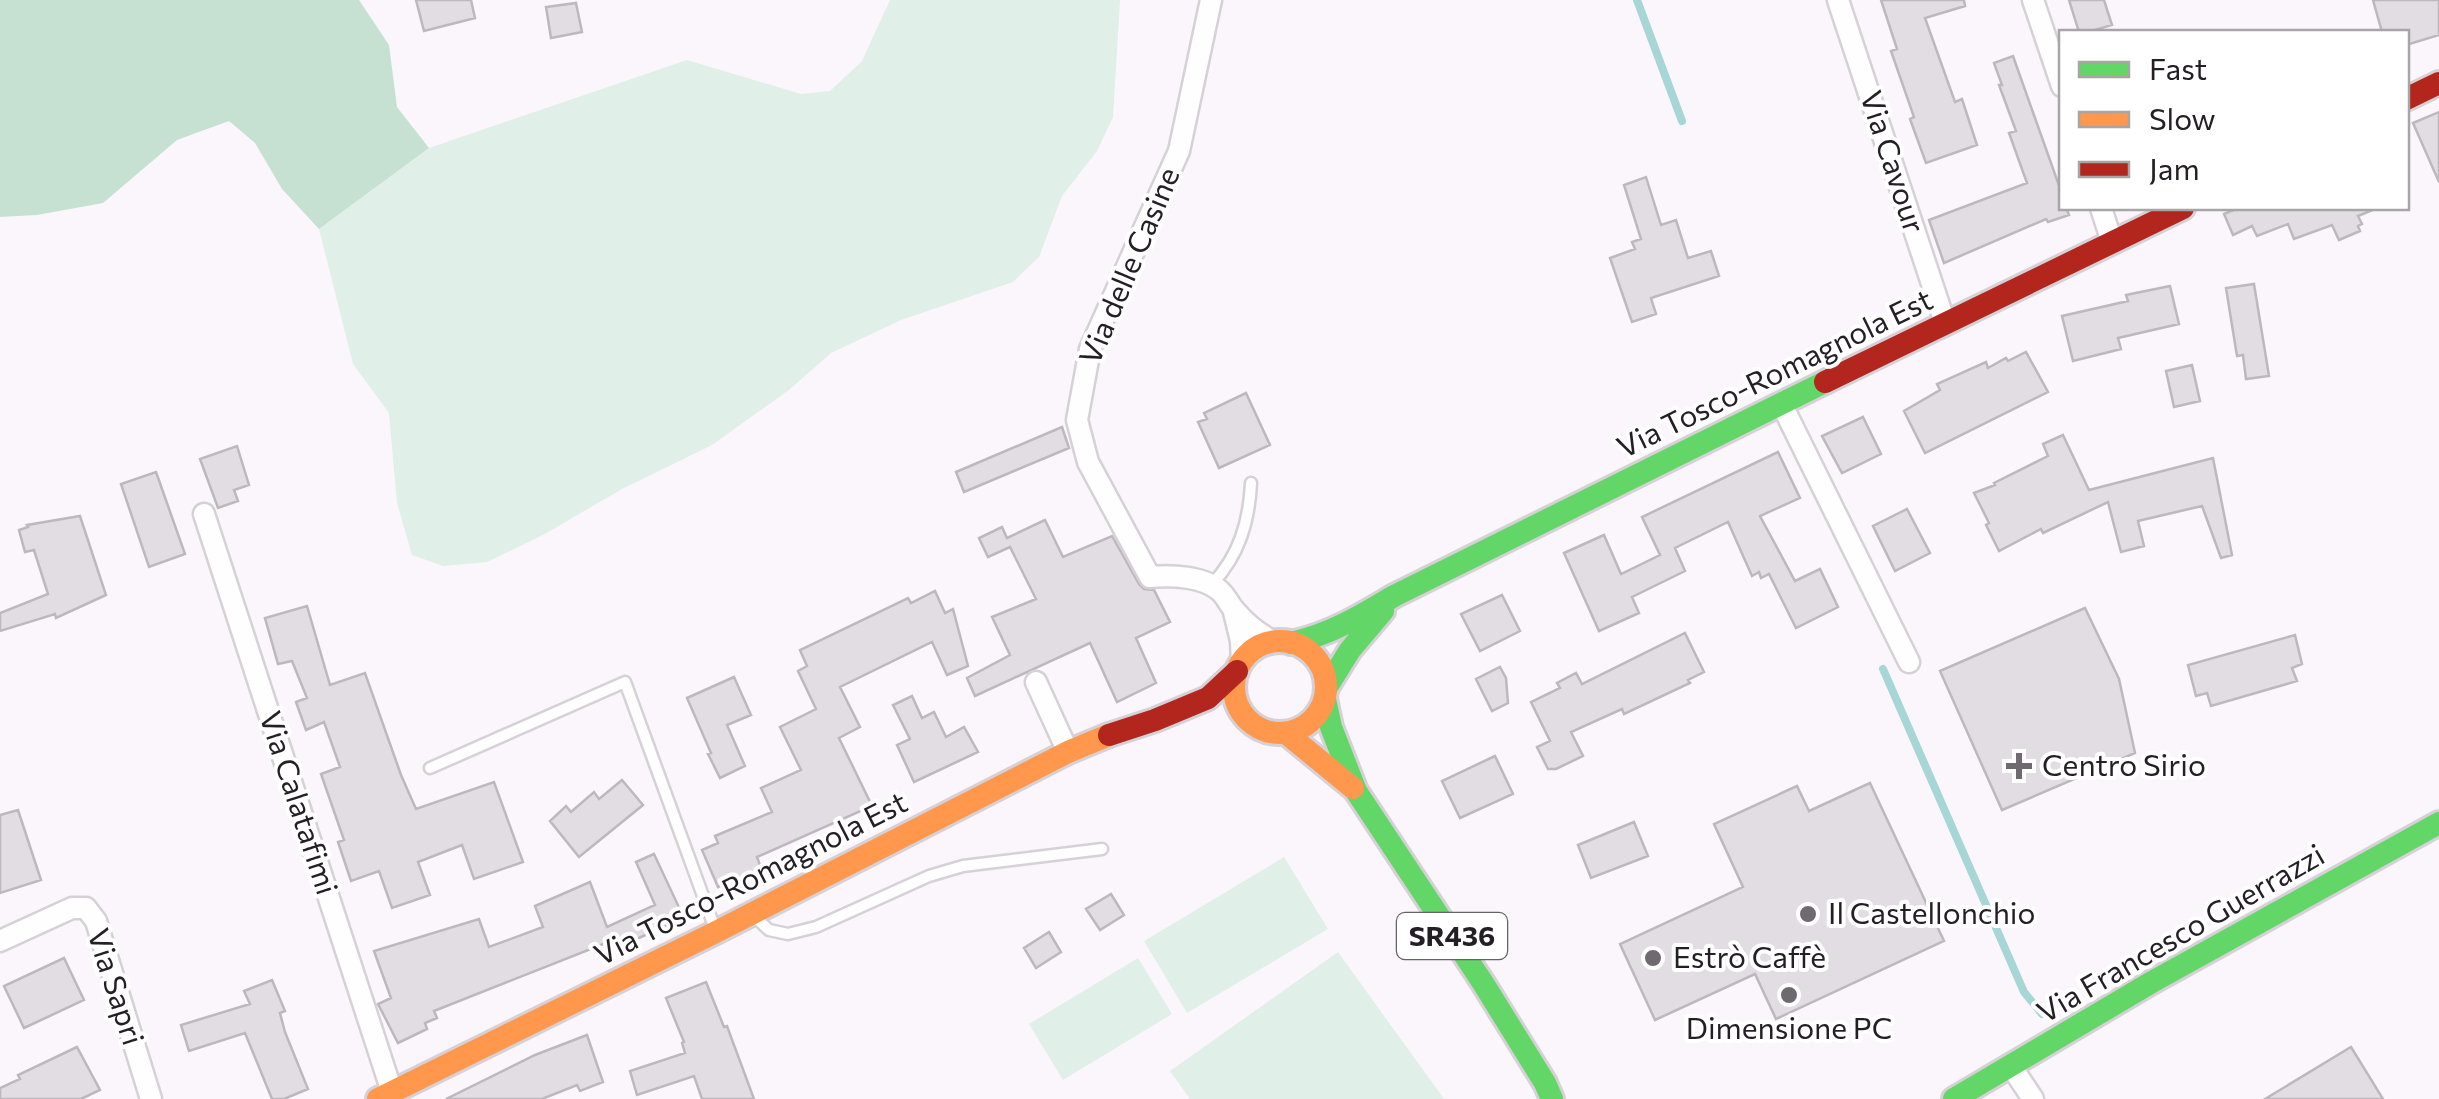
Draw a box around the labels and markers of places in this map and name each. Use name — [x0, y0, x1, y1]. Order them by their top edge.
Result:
place label: Centro Sirio — [2042, 745, 2206, 782]
marker: Centro Sirio — [2006, 753, 2032, 779]
place label: Il Castellonchio — [1828, 893, 2035, 930]
marker: Il Castellonchio — [1797, 903, 1819, 925]
place label: Estrò Caffè — [1673, 937, 1826, 974]
marker: Estrò Caffè — [1642, 947, 1664, 969]
marker: Dimensione PC — [1778, 984, 1800, 1006]
place label: Dimensione PC — [1686, 1008, 1892, 1045]

